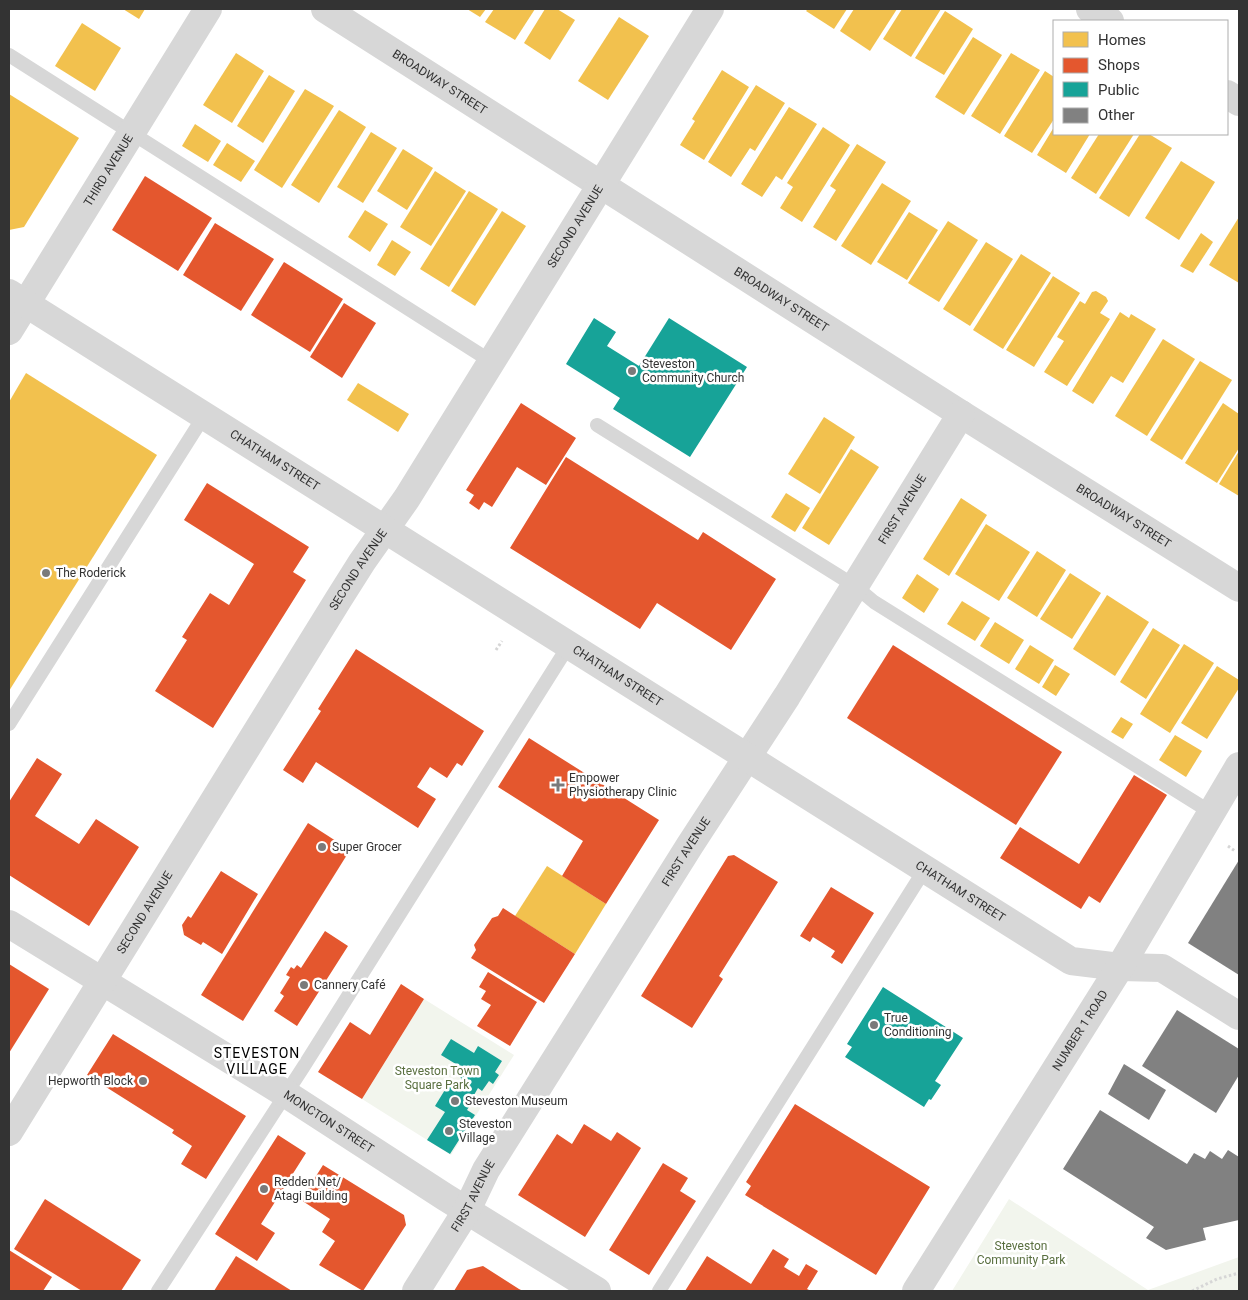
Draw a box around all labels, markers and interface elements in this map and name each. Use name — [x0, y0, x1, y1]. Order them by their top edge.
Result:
legend — [1053, 20, 1228, 135]
text: Homes — [1098, 31, 1146, 49]
street label: BROADWAY STREET — [390, 47, 490, 117]
text: Shops — [1098, 56, 1140, 74]
text: Public — [1098, 81, 1139, 99]
text: Other — [1098, 106, 1135, 124]
street label: THIRD AVENUE — [81, 131, 136, 209]
street label: SECOND AVENUE — [544, 183, 606, 270]
street label: BROADWAY STREET — [731, 264, 831, 335]
place label: Steveston Community Church — [642, 357, 744, 385]
marker: Steveston Community Church — [626, 365, 638, 377]
street label: CHATHAM STREET — [227, 427, 322, 494]
street label: FIRST AVENUE — [875, 472, 929, 547]
street label: BROADWAY STREET — [1074, 481, 1174, 551]
street label: SECOND AVENUE — [326, 526, 390, 613]
place label: The Roderick — [56, 566, 127, 580]
marker: The Roderick — [40, 567, 52, 579]
street label: CHATHAM STREET — [570, 642, 665, 709]
place label: Empower Physiotherapy Clinic — [569, 771, 677, 799]
marker: Empower Physiotherapy Clinic — [551, 778, 565, 792]
street label: FIRST AVENUE — [659, 814, 713, 889]
place label: Super Grocer — [332, 840, 402, 854]
marker: Super Grocer — [316, 841, 328, 853]
street label: CHATHAM STREET — [913, 858, 1008, 925]
street label: SECOND AVENUE — [114, 869, 176, 956]
place label: Cannery Café — [314, 978, 386, 992]
marker: Cannery Café — [298, 979, 310, 991]
street label: NUMBER 1 ROAD — [1050, 987, 1111, 1073]
place label: True Conditioning — [884, 1011, 952, 1039]
marker: True Conditioning — [868, 1019, 880, 1031]
district label: STEVESTON VILLAGE — [214, 1045, 300, 1077]
park label: Steveston Town Square Park — [395, 1064, 479, 1092]
place label: Hepworth Block — [48, 1074, 134, 1088]
marker: Hepworth Block — [137, 1075, 149, 1087]
street label: MONCTON STREET — [281, 1087, 376, 1156]
place label: Steveston Museum — [465, 1094, 568, 1108]
marker: Steveston Museum — [449, 1095, 461, 1107]
place label: Steveston Village — [459, 1117, 512, 1145]
marker: Steveston Village — [443, 1125, 455, 1137]
street label: FIRST AVENUE — [448, 1157, 498, 1234]
place label: Redden Net/ Atagi Building — [274, 1175, 348, 1203]
marker: Redden Net/ Atagi Building — [258, 1183, 270, 1195]
park label: Steveston Community Park — [977, 1239, 1066, 1267]

